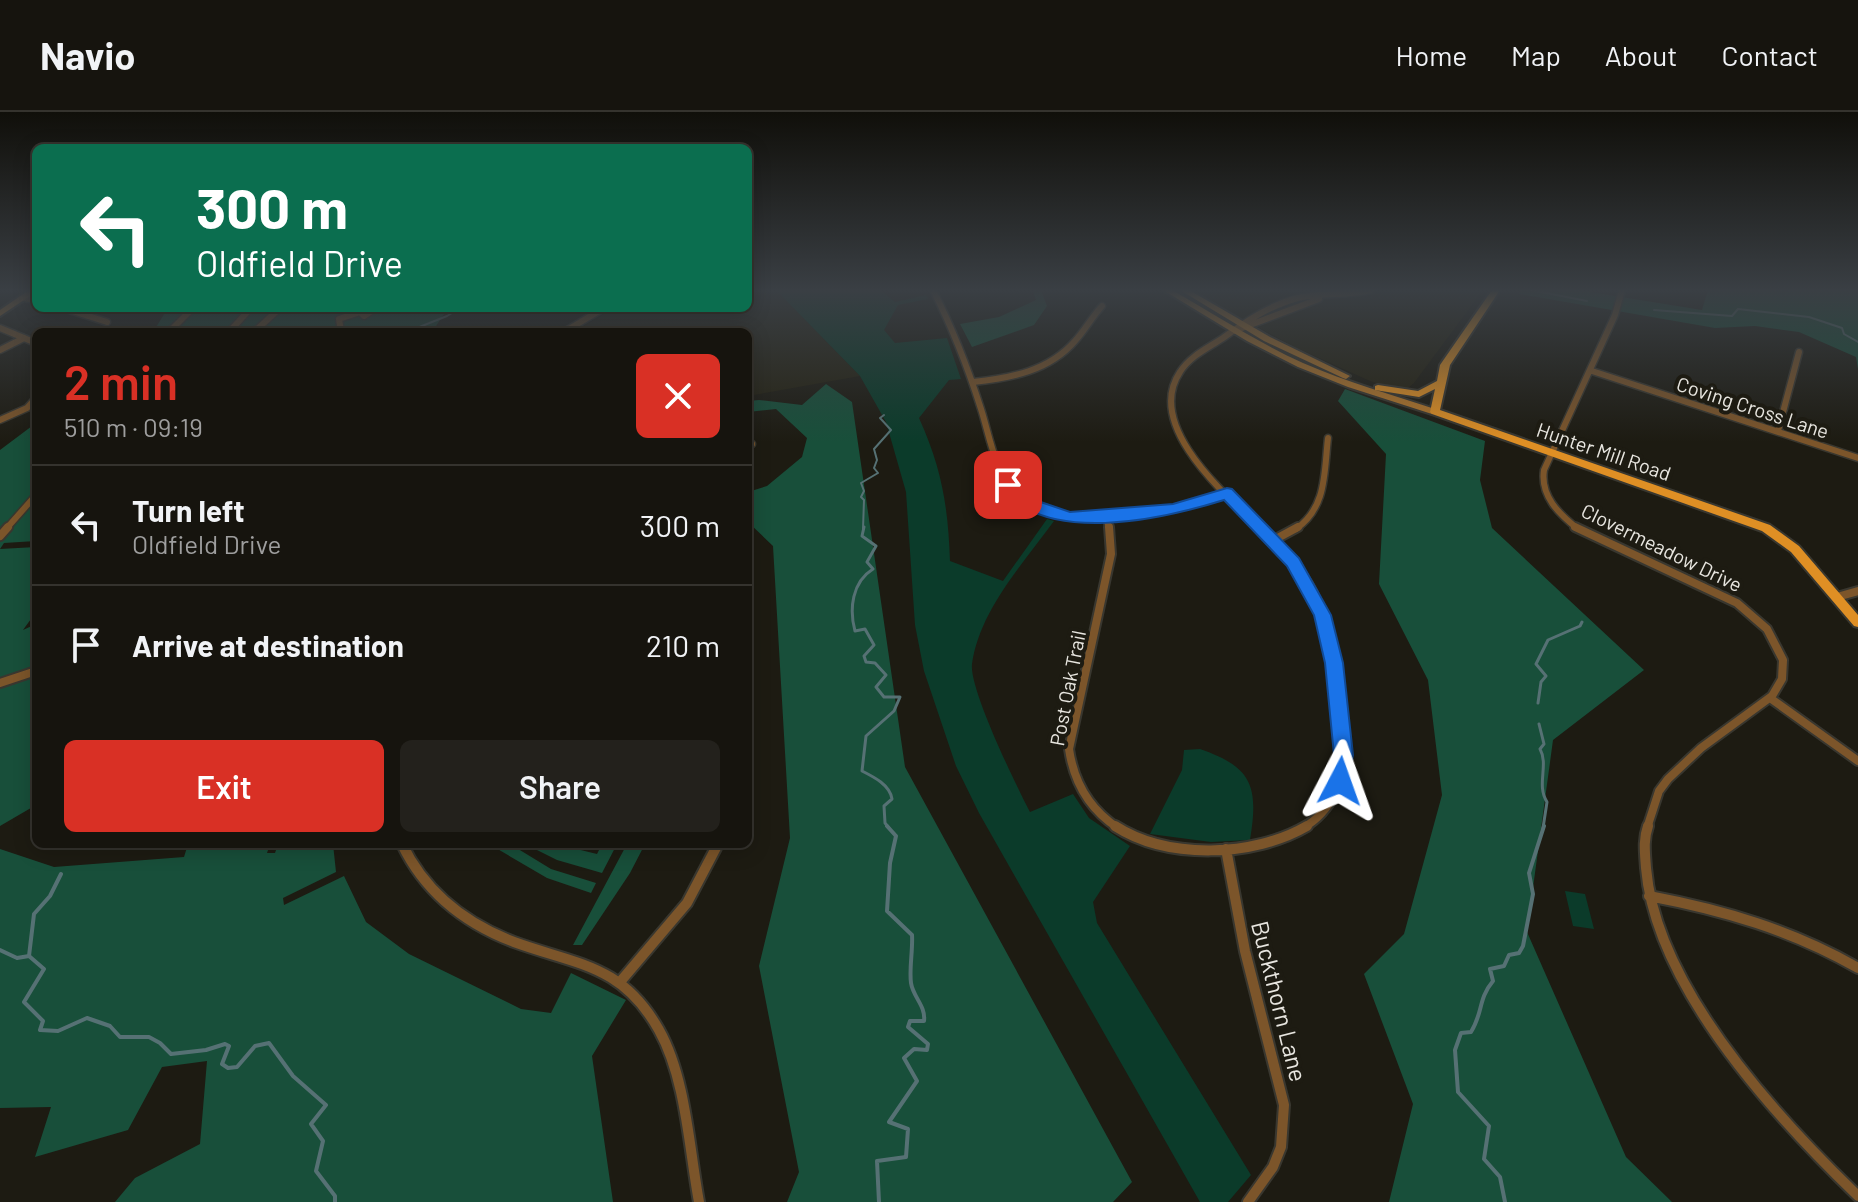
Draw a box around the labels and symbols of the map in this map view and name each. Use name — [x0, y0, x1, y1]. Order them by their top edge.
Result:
street label: Coving Cross Lane — [1674, 371, 1832, 443]
street label: Hunter Mill Road — [1534, 417, 1674, 485]
pin — [974, 451, 1042, 519]
street label: Clovermeadow Drive — [1578, 498, 1746, 596]
street label: Post Oak Trail — [1044, 628, 1090, 748]
position arrow — [1298, 739, 1382, 823]
street label: Buckthorn Lane — [1246, 918, 1314, 1084]

